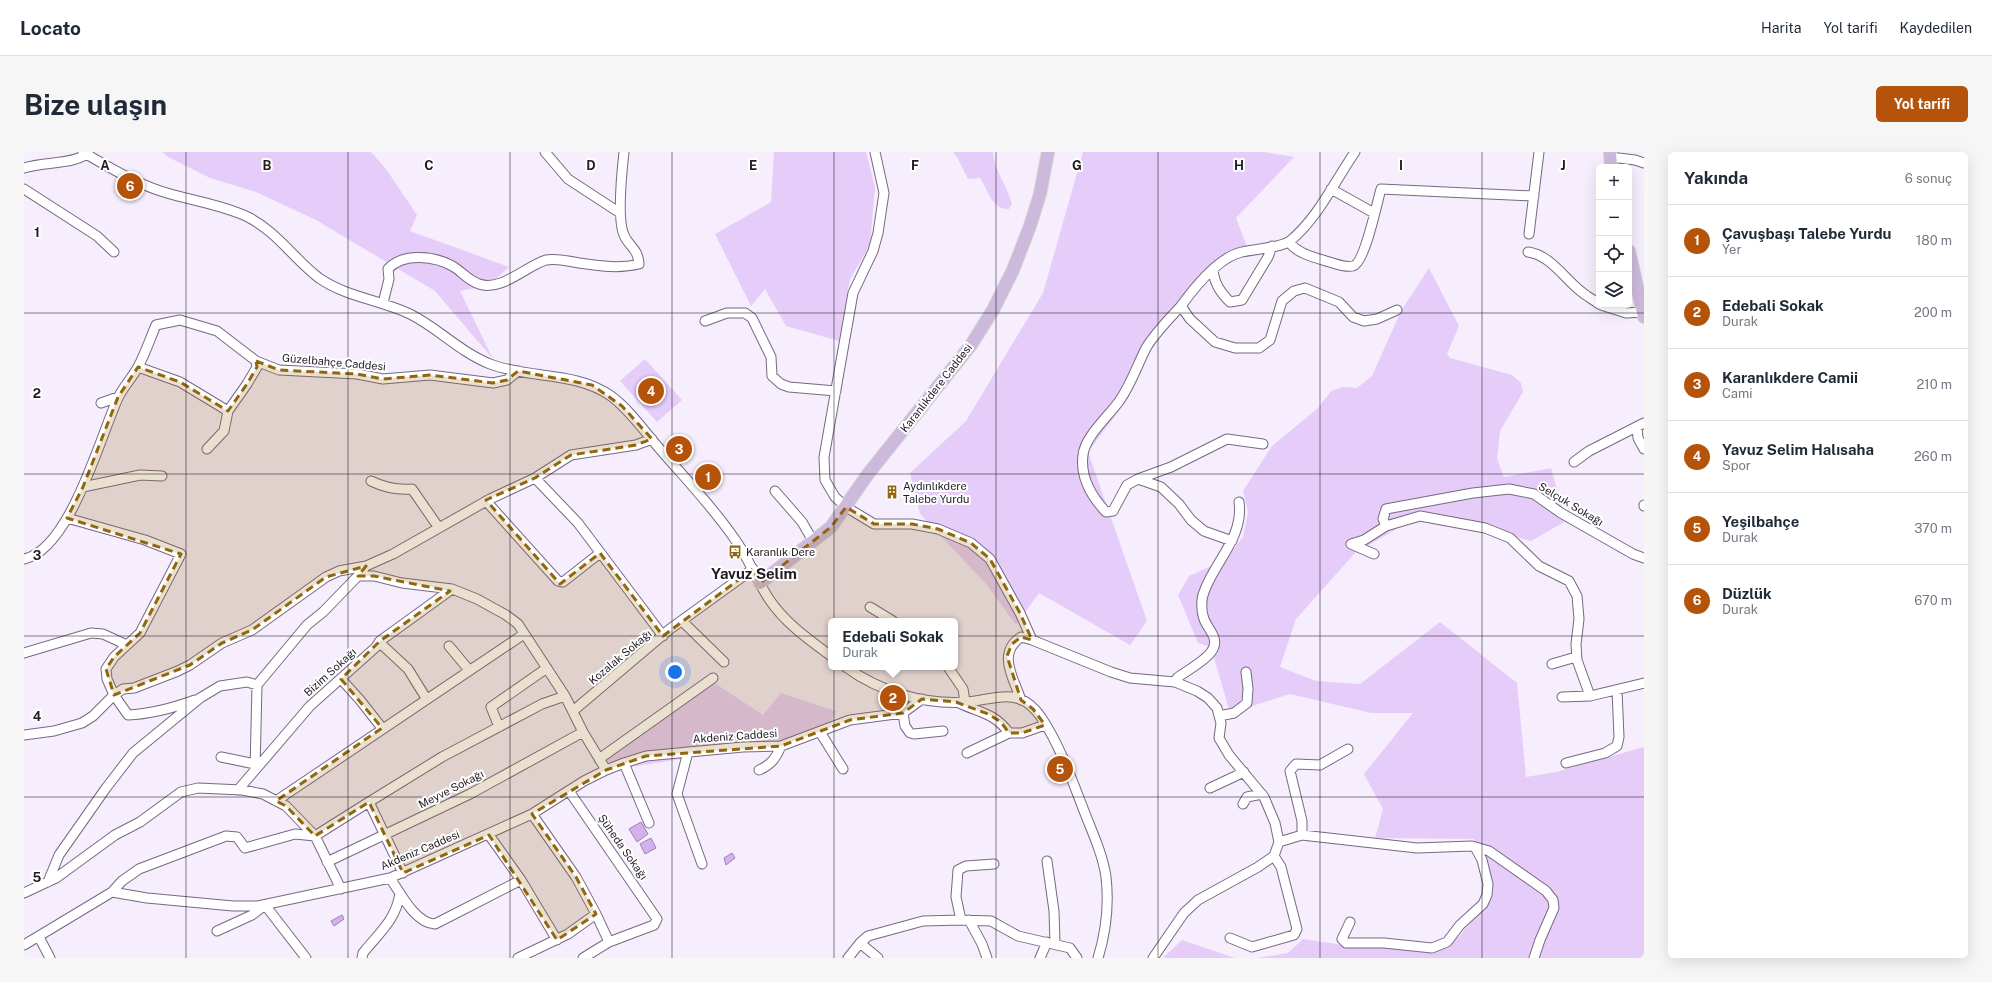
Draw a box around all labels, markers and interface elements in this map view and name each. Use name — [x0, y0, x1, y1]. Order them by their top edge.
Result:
text: Locato — [20, 17, 81, 39]
text: Harita — [1761, 20, 1801, 36]
text: Yol tarifi — [1823, 20, 1878, 36]
text: Kaydedilen — [1900, 20, 1972, 36]
button: Yol tarifi — [1876, 86, 1968, 122]
text: Bize ulaşın — [24, 88, 167, 121]
text: A — [100, 158, 110, 173]
text: B — [263, 158, 272, 173]
text: C — [424, 158, 434, 173]
text: D — [586, 158, 596, 173]
text: E — [749, 158, 757, 173]
text: F — [911, 158, 919, 173]
text: G — [1072, 158, 1082, 173]
text: H — [1234, 158, 1244, 173]
text: I — [1399, 158, 1403, 173]
text: J — [1560, 158, 1566, 173]
map controls — [1596, 164, 1632, 308]
button: + — [1596, 164, 1632, 200]
text: Yakında — [1684, 168, 1748, 188]
pin: 6 — [117, 171, 143, 201]
text: 6 sonuç — [1905, 171, 1952, 186]
button: − — [1596, 200, 1632, 236]
text: 1 — [34, 225, 40, 240]
text: Çavuşbaşı Talebe Yurdu — [1722, 225, 1892, 242]
text: 1 — [1694, 233, 1700, 248]
text: 180 m — [1916, 233, 1952, 248]
button: locate — [1596, 236, 1632, 272]
text: Yer — [1722, 242, 1742, 257]
button: layers — [1596, 272, 1632, 308]
text: Edebali Sokak — [1722, 297, 1824, 314]
text: 2 — [1693, 305, 1701, 320]
text: 200 m — [1914, 305, 1952, 320]
text: Durak — [1722, 314, 1758, 329]
street label: Karanlıkdere Caddesi — [898, 341, 974, 435]
street label: Güzelbahçe Caddesi — [282, 351, 386, 374]
text: Karanlıkdere Camii — [1722, 369, 1858, 386]
pin: 4 — [638, 376, 664, 406]
text: 3 — [1693, 377, 1701, 392]
text: 210 m — [1917, 377, 1952, 392]
text: 2 — [33, 386, 41, 401]
text: Cami — [1722, 386, 1752, 401]
pin: 3 — [666, 434, 692, 464]
text: Yavuz Selim Halısaha — [1722, 441, 1874, 458]
text: 4 — [1693, 449, 1701, 464]
text: 260 m — [1914, 449, 1952, 464]
text: Spor — [1722, 458, 1751, 473]
pin: 1 — [695, 462, 721, 492]
place label: Aydınlıkdere Talebe Yurdu — [903, 480, 969, 505]
street label: Selçuk Sokağı — [1536, 480, 1605, 529]
building icon: Aydınlıkdere Talebe Yurdu — [884, 484, 900, 500]
text: Yeşilbahçe — [1722, 513, 1799, 530]
text: 5 — [1693, 521, 1701, 536]
text: 370 m — [1914, 521, 1952, 536]
text: Durak — [1722, 530, 1758, 545]
bus stop icon: Karanlık Dere — [727, 544, 743, 560]
place label: Karanlık Dere — [746, 546, 815, 558]
text: 3 — [33, 548, 42, 563]
district label: Yavuz Selim — [711, 565, 797, 582]
text: Düzlük — [1722, 585, 1772, 602]
text: 6 — [1693, 593, 1701, 608]
text: 670 m — [1914, 593, 1952, 608]
text: Durak — [1722, 602, 1758, 617]
popup — [828, 618, 958, 670]
street label: Kozalak Sokağı — [586, 627, 654, 687]
text: Edebali Sokak — [842, 628, 944, 645]
text: Durak — [842, 645, 878, 660]
street label: Bizim Sokağı — [302, 646, 358, 698]
your location — [665, 662, 685, 682]
pin: 2 — [880, 683, 906, 713]
text: 4 — [33, 709, 42, 724]
street label: Akdeniz Caddesi — [692, 727, 778, 745]
pin: 5 — [1047, 754, 1073, 784]
street label: Meyve Sokağı — [417, 767, 485, 811]
street label: Şüheda Sokağı — [595, 812, 650, 883]
street label: Akdeniz Caddesi — [379, 828, 461, 872]
text: 5 — [33, 870, 42, 885]

